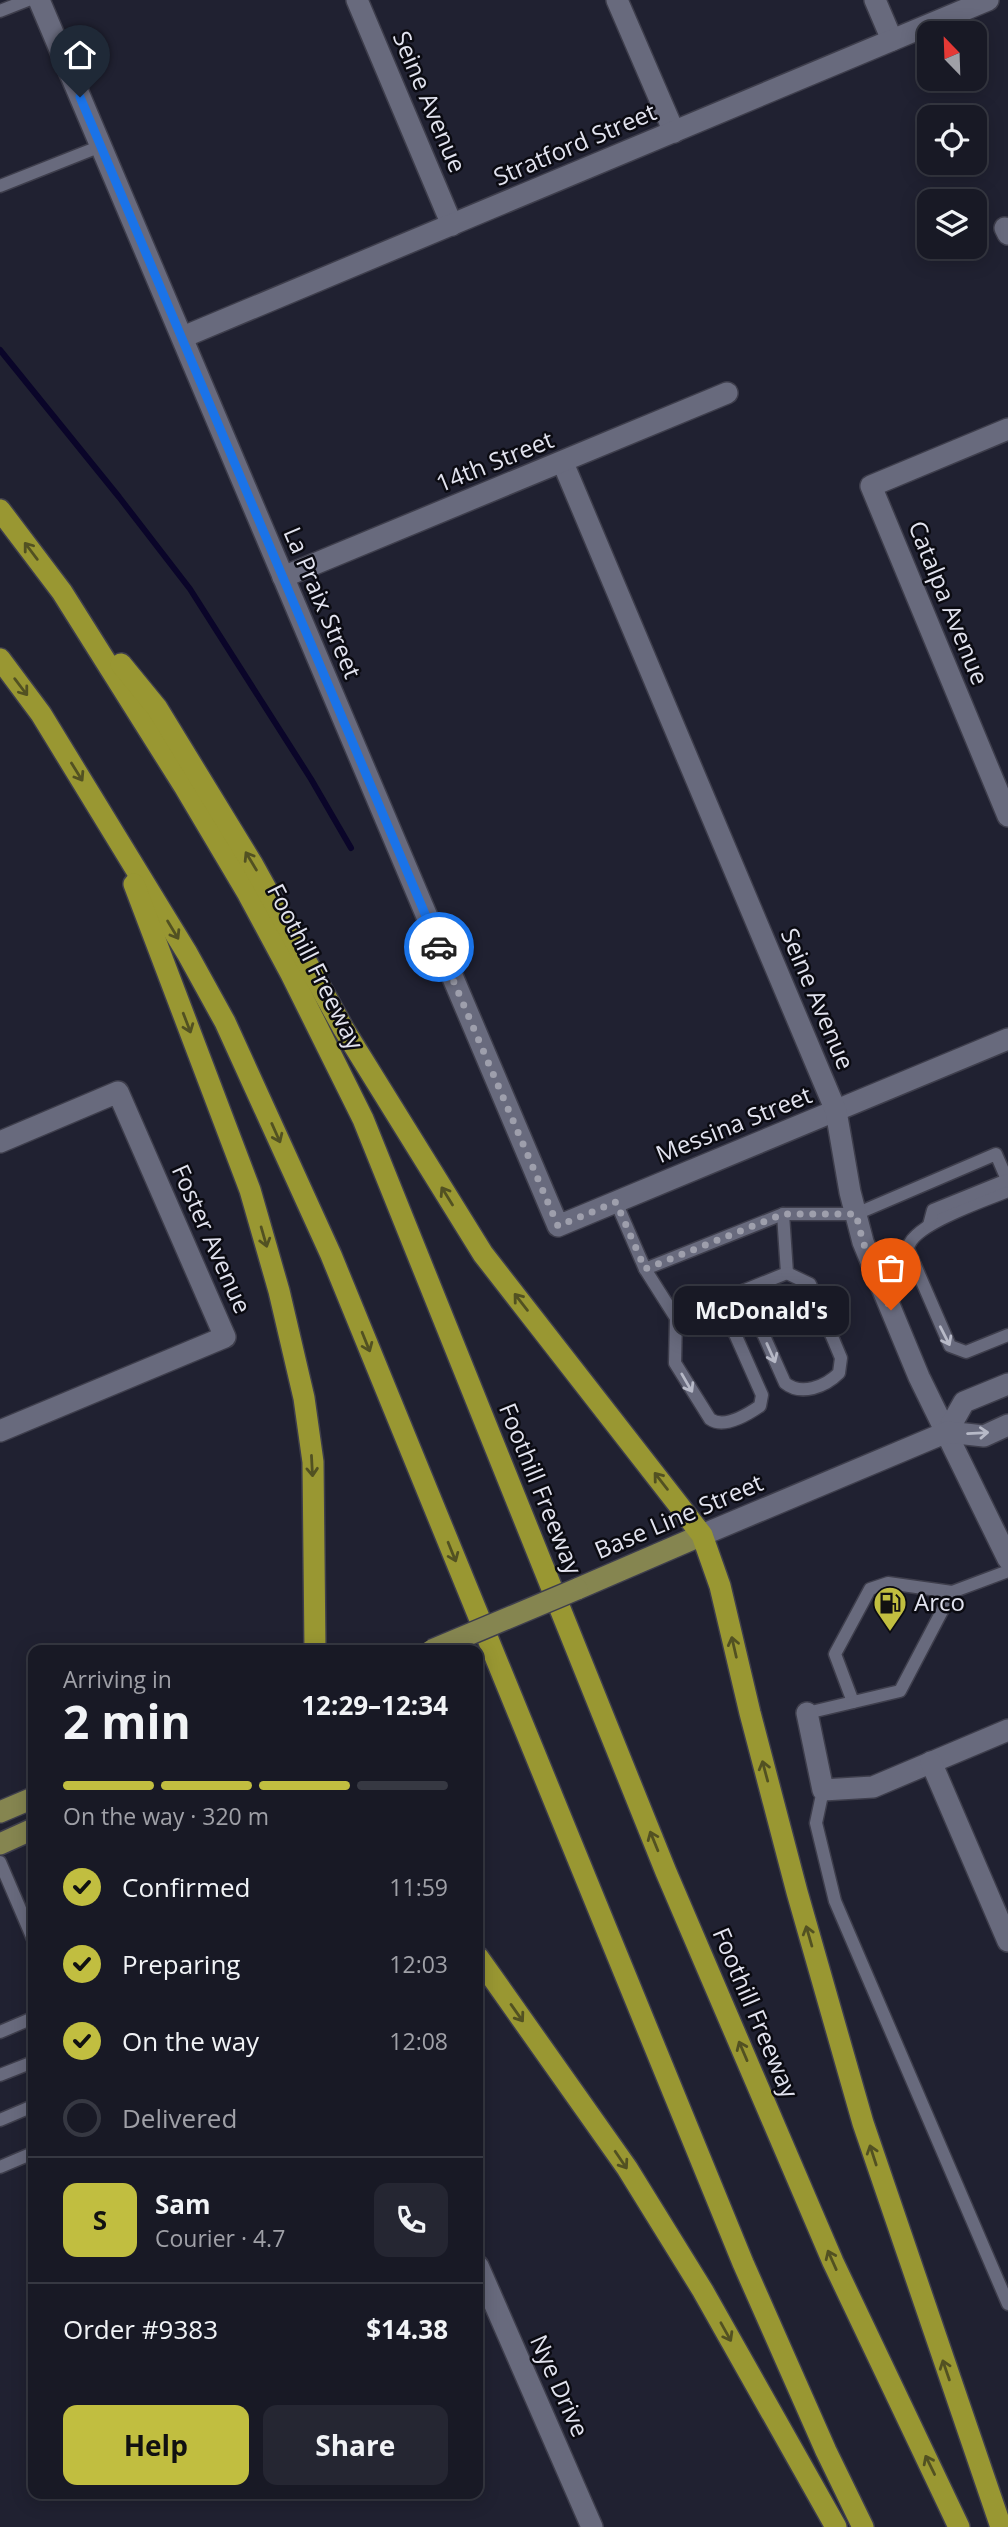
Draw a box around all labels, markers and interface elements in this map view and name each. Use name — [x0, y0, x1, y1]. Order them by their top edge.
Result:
north arrow — [917, 21, 987, 91]
map controls — [917, 21, 987, 259]
pin — [50, 25, 110, 97]
street label: Seine Avenue — [386, 26, 475, 177]
icon: home — [61, 36, 99, 74]
street label: Stratford Street — [488, 94, 661, 193]
button: locate — [917, 105, 987, 175]
button: layers — [917, 189, 987, 259]
street label: 14th Street — [431, 422, 558, 499]
street label: Catalpa Avenue — [901, 515, 997, 689]
street label: La Praix Street — [277, 522, 370, 683]
one-way arrow — [23, 543, 38, 561]
one-way arrow — [13, 677, 28, 696]
one-way arrow — [71, 761, 85, 781]
one-way arrow — [243, 852, 257, 872]
street label: Foothill Freeway — [260, 878, 373, 1056]
courier — [404, 912, 474, 982]
one-way arrow — [167, 920, 181, 940]
street label: Seine Avenue — [774, 923, 863, 1074]
icon: car — [420, 928, 458, 966]
one-way arrow — [182, 1012, 194, 1033]
street label: Messina Street — [651, 1077, 816, 1170]
one-way arrow — [270, 1122, 283, 1143]
street label: Foster Avenue — [165, 1159, 260, 1318]
one-way arrow — [440, 1187, 454, 1207]
one-way arrow — [258, 1226, 271, 1248]
pin — [861, 1238, 921, 1310]
icon: bag — [872, 1249, 910, 1287]
callout: McDonald's — [674, 1286, 849, 1334]
one-way arrow — [513, 1293, 528, 1312]
text: McDonald's — [695, 1294, 828, 1326]
one-way arrow — [939, 1325, 952, 1346]
one-way arrow — [361, 1330, 374, 1352]
one-way arrow — [765, 1342, 778, 1363]
one-way arrow — [681, 1373, 695, 1393]
street label: Foothill Freeway — [492, 1398, 591, 1580]
one-way arrow — [967, 1427, 990, 1440]
one-way arrow — [306, 1454, 319, 1477]
street label: Base Line Street — [589, 1465, 768, 1566]
one-way arrow — [653, 1473, 668, 1491]
one-way arrow — [447, 1541, 460, 1563]
fuel station icon: Arco — [871, 1584, 909, 1633]
place label: Arco — [914, 1585, 965, 1618]
one-way arrow — [727, 1636, 741, 1659]
text: Arriving in — [63, 1663, 172, 1695]
text: 12:29–12:34 — [301, 1687, 448, 1723]
text: 2 min — [63, 1690, 191, 1752]
one-way arrow — [758, 1761, 771, 1783]
text: On the way · 320 m — [63, 1800, 269, 1832]
one-way arrow — [647, 1831, 660, 1853]
icon: check — [63, 1868, 101, 1906]
text: Confirmed — [122, 1869, 250, 1905]
text: 11:59 — [389, 1871, 448, 1903]
street label: Foothill Freeway — [706, 1922, 808, 2104]
one-way arrow — [802, 1925, 815, 1947]
icon: check — [63, 1945, 101, 1983]
text: Preparing — [122, 1946, 240, 1982]
text: 12:03 — [389, 1948, 448, 1980]
one-way arrow — [509, 2003, 524, 2022]
icon: check — [63, 2022, 101, 2060]
text: On the way — [122, 2023, 259, 2059]
text: 12:08 — [389, 2025, 448, 2057]
one-way arrow — [735, 2041, 748, 2062]
text: Delivered — [122, 2100, 237, 2136]
one-way arrow — [866, 2144, 879, 2166]
one-way arrow — [614, 2149, 628, 2169]
button: phone — [374, 2183, 448, 2257]
text: Sam — [155, 2186, 211, 2222]
text: S — [93, 2202, 107, 2238]
text: Courier · 4.7 — [155, 2222, 285, 2254]
one-way arrow — [825, 2250, 838, 2271]
text: Order #9383 — [63, 2311, 218, 2347]
text: $14.38 — [366, 2311, 448, 2347]
one-way arrow — [719, 2322, 733, 2342]
street label: Nye Drive — [523, 2329, 598, 2442]
one-way arrow — [939, 2359, 952, 2381]
button: Help — [63, 2405, 249, 2485]
button: Share — [263, 2405, 448, 2485]
one-way arrow — [923, 2455, 936, 2476]

